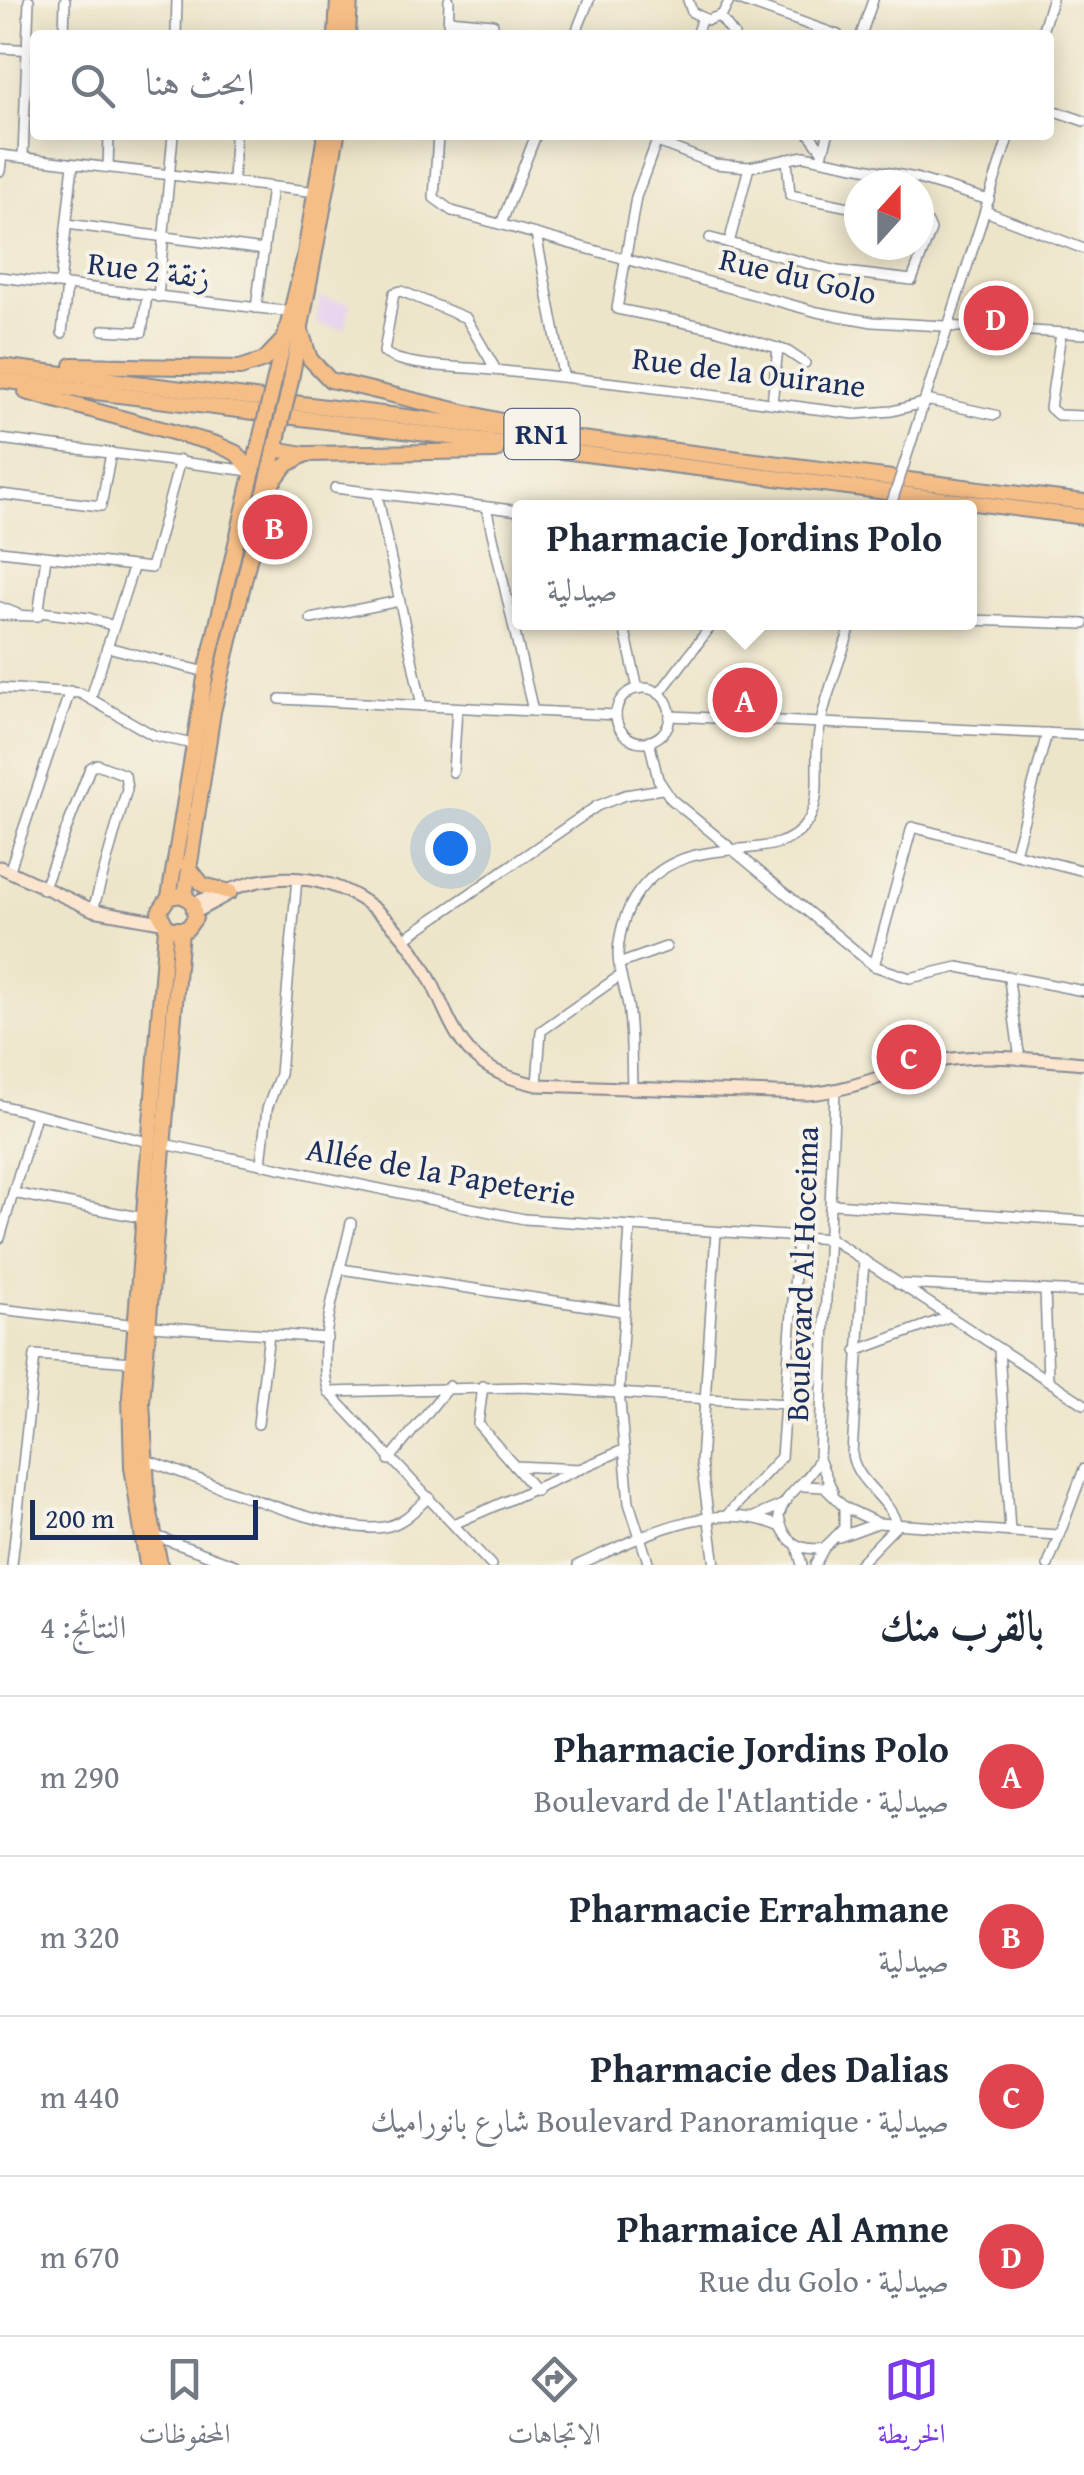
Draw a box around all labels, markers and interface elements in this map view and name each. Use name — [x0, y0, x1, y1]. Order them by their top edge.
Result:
search box — [30, 30, 1054, 140]
text: ابحث هنا — [145, 53, 255, 109]
icon: search — [65, 58, 120, 113]
north arrow — [844, 170, 934, 260]
street label: Rue du Golo — [715, 235, 881, 316]
street label: Rue 2 زنقة — [85, 239, 213, 300]
pin: D — [964, 280, 1028, 356]
street label: Rue de la Ouirane — [630, 334, 868, 409]
road number: RN1 — [504, 409, 580, 459]
pin: B — [242, 490, 308, 564]
popup — [512, 500, 977, 630]
text: Pharmacie Jordins Polo — [547, 509, 942, 565]
text: صيدلية — [547, 566, 618, 613]
pin: A — [712, 662, 778, 738]
your location — [425, 823, 476, 874]
pin: C — [876, 1020, 942, 1094]
street label: Allée de la Papeterie — [303, 1125, 580, 1218]
street label: Boulevard Al Hoceima — [773, 1125, 830, 1423]
scale bar — [30, 1495, 258, 1540]
text: 200 m — [45, 1497, 114, 1538]
text: بالقرب منك — [880, 1594, 1044, 1655]
text: النتائج: 4 — [40, 1603, 126, 1650]
text: Pharmacie Jordins Polo — [554, 1720, 949, 1776]
text: 290 m — [40, 1753, 119, 1800]
text: A — [1001, 1753, 1022, 1800]
text: صيدلية · Boulevard de l'Atlantide — [534, 1777, 949, 1824]
text: Pharmacie Errahmane — [569, 1880, 949, 1936]
text: 320 m — [40, 1913, 119, 1960]
text: B — [1002, 1913, 1021, 1960]
text: صيدلية — [878, 1937, 949, 1984]
text: Pharmacie des Dalias — [590, 2040, 949, 2096]
text: 440 m — [40, 2073, 119, 2120]
text: C — [1002, 2073, 1021, 2120]
text: صيدلية · Boulevard Panoramique شارع بانوراميك — [370, 2097, 949, 2144]
text: Pharmaice Al Amne — [617, 2200, 949, 2256]
text: 670 m — [40, 2233, 119, 2280]
text: D — [1001, 2233, 1022, 2280]
text: صيدلية · Rue du Golo — [699, 2257, 949, 2304]
tab: المحفوظات — [138, 2352, 231, 2461]
tab: الاتجاهات — [507, 2352, 601, 2461]
tab: الخريطة — [878, 2352, 946, 2461]

